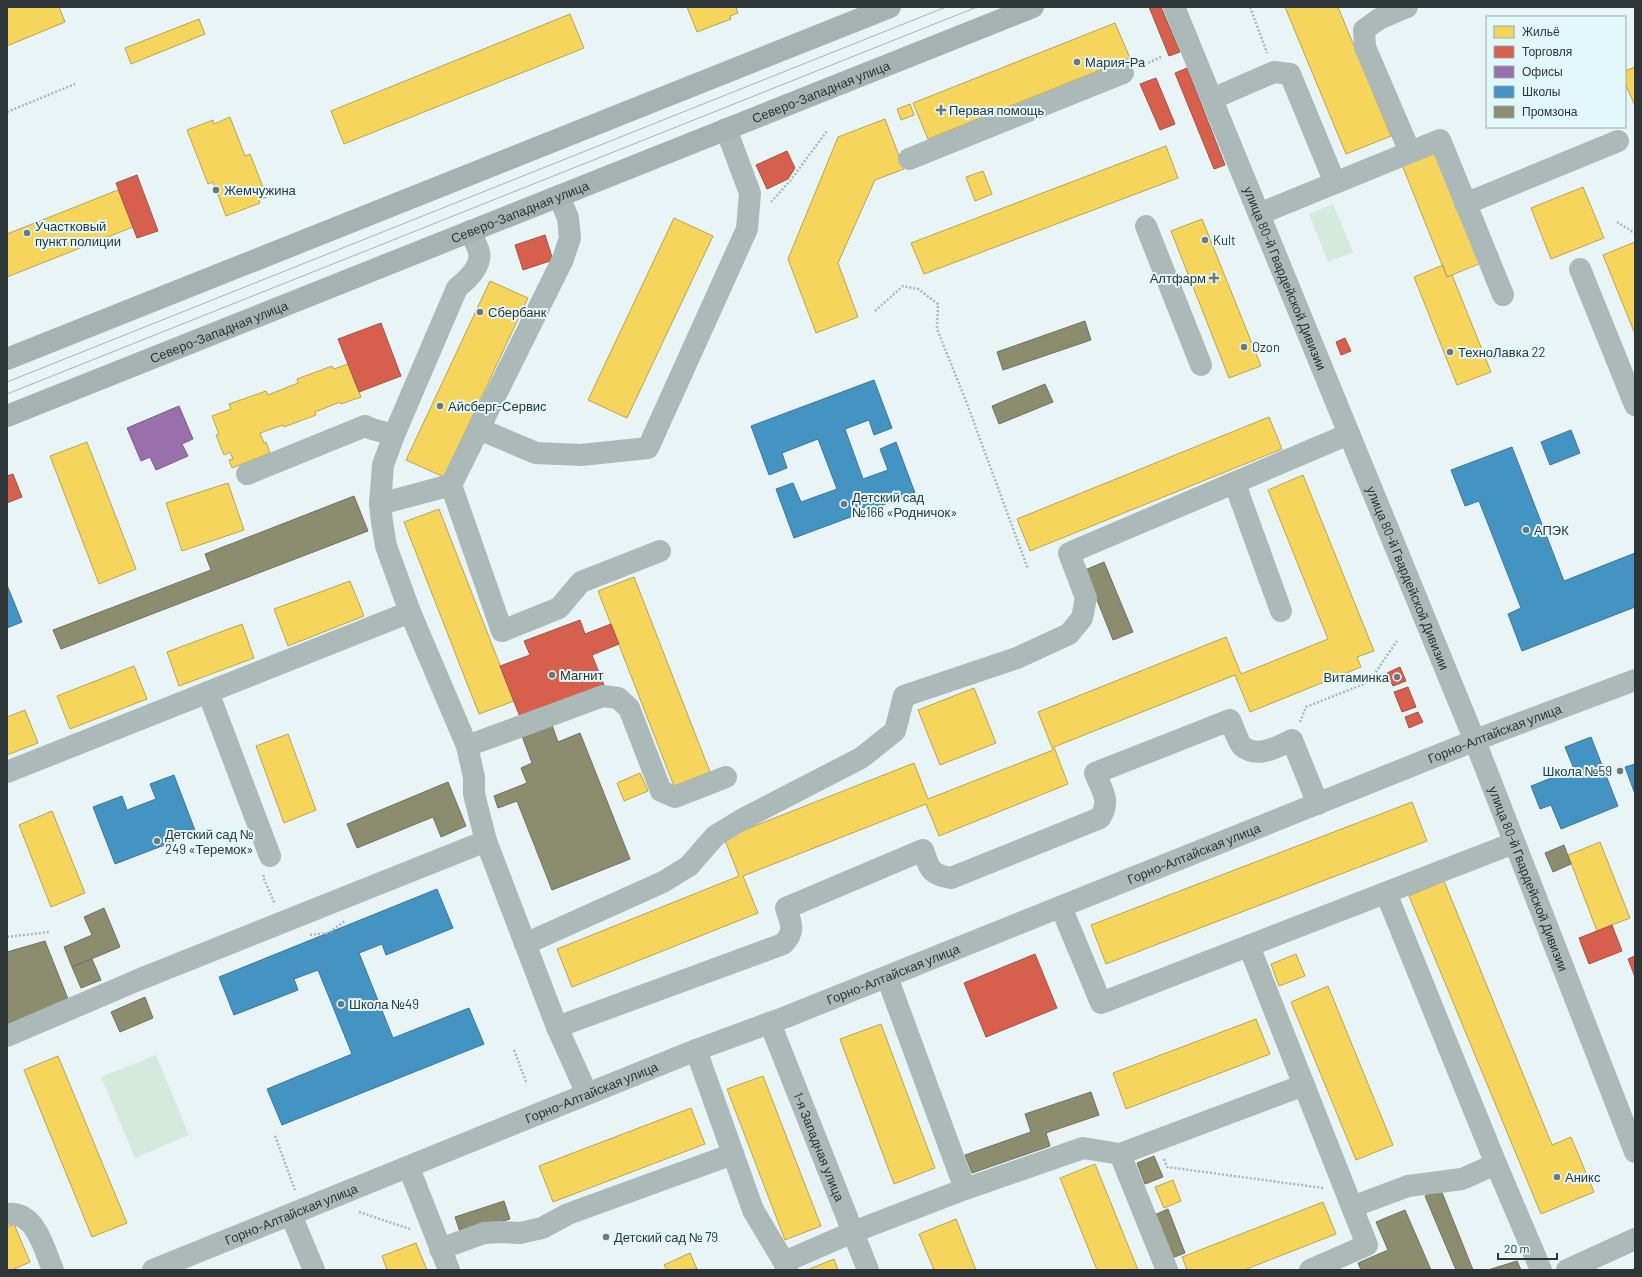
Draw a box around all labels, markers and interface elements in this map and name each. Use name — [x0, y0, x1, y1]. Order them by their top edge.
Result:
legend — [1486, 16, 1626, 128]
text: Жильё — [1522, 24, 1560, 38]
text: Торговля — [1522, 44, 1572, 59]
place label: Мария-Ра — [1085, 54, 1146, 70]
street label: Северо-Западная улица — [749, 57, 893, 126]
marker: Мария-Ра — [1072, 57, 1082, 67]
text: Офисы — [1522, 64, 1563, 79]
text: Школы — [1522, 84, 1560, 98]
place label: Первая помощь — [949, 102, 1045, 118]
text: Промзона — [1522, 104, 1578, 119]
marker: Первая помощь — [936, 105, 946, 115]
street label: Северо-Западная улица — [449, 177, 592, 246]
place label: Жемчужина — [224, 182, 297, 198]
street label: улица 80-й Гвардейской Дивизии — [1240, 184, 1330, 372]
marker: Жемчужина — [211, 185, 221, 195]
place label: Участковый пункт полиции — [35, 218, 121, 249]
marker: Участковый пункт полиции — [22, 228, 32, 238]
place label: Kult — [1213, 232, 1236, 248]
marker: Kult — [1200, 235, 1210, 245]
place label: Алтфарм — [1150, 270, 1206, 286]
marker: Алтфарм — [1209, 273, 1219, 283]
street label: Северо-Западная улица — [148, 297, 291, 366]
place label: Сбербанк — [488, 304, 547, 320]
marker: Сбербанк — [475, 307, 485, 317]
place label: Ozon — [1252, 339, 1280, 355]
marker: Ozon — [1239, 342, 1249, 352]
place label: ТехноЛавка 22 — [1458, 344, 1546, 360]
marker: ТехноЛавка 22 — [1445, 347, 1455, 357]
place label: Айсберг-Сервис — [448, 398, 547, 414]
marker: Айсберг-Сервис — [435, 401, 445, 411]
street label: улица 80-й Гвардейской Дивизии — [1363, 484, 1453, 672]
place label: Детский сад №166 «Родничок» — [852, 489, 957, 520]
marker: Детский сад №166 «Родничок» — [839, 499, 849, 509]
place label: АПЭК — [1534, 522, 1569, 538]
marker: АПЭК — [1521, 525, 1531, 535]
place label: Магнит — [560, 667, 603, 683]
place label: Витаминка — [1323, 669, 1390, 685]
marker: Магнит — [547, 670, 557, 680]
marker: Витаминка — [1392, 672, 1402, 682]
street label: Горно-Алтайская улица — [1426, 700, 1564, 767]
place label: Школа №59 — [1542, 763, 1612, 779]
marker: Школа №59 — [1615, 766, 1625, 776]
street label: улица 80-й Гвардейской Дивизии — [1485, 784, 1572, 973]
street label: Горно-Алтайская улица — [1125, 819, 1263, 887]
place label: Детский сад № 249 «Теремок» — [165, 826, 254, 857]
marker: Детский сад № 249 «Теремок» — [152, 836, 162, 846]
street label: Горно-Алтайская улица — [824, 940, 963, 1008]
place label: Школа №49 — [349, 996, 419, 1012]
marker: Школа №49 — [336, 999, 346, 1009]
street label: Горно-Алтайская улица — [523, 1058, 661, 1126]
street label: 1-я Западная улица — [790, 1090, 848, 1204]
place label: Аникс — [1565, 1169, 1601, 1185]
marker: Аникс — [1552, 1172, 1562, 1182]
street label: Горно-Алтайская улица — [222, 1180, 361, 1248]
place label: Детский сад № 79 — [614, 1229, 718, 1245]
marker: Детский сад № 79 — [601, 1232, 611, 1242]
scale bar — [1498, 1235, 1557, 1261]
text: 20 m — [1504, 1241, 1530, 1255]

